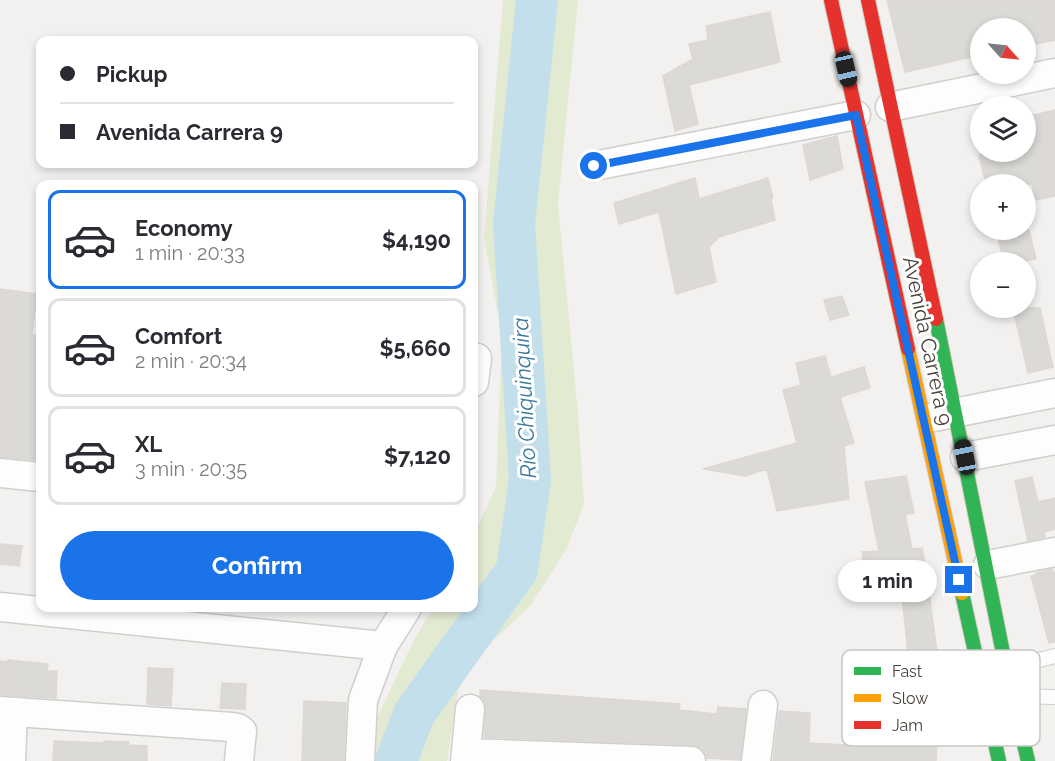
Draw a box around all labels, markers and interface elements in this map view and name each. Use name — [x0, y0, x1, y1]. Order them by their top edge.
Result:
north arrow — [970, 18, 1036, 84]
map controls — [970, 18, 1036, 318]
car — [833, 49, 859, 89]
text: Pickup — [96, 61, 168, 87]
button: layers — [970, 96, 1036, 162]
text: Avenida Carrera 9 — [96, 119, 283, 145]
route start — [580, 152, 607, 179]
button: + — [970, 174, 1036, 240]
icon: car — [63, 213, 117, 267]
text: Economy — [135, 215, 233, 241]
text: $4,190 — [382, 227, 451, 253]
text: 1 min · 20:33 — [135, 241, 245, 265]
button: − — [970, 252, 1036, 318]
street label: Avenida Carrera 9 — [898, 254, 958, 428]
water label: Río Chiquinquira — [507, 317, 541, 479]
icon: car — [63, 321, 117, 375]
text: Comfort — [135, 323, 222, 349]
text: $5,660 — [380, 335, 451, 361]
text: 2 min · 20:34 — [135, 349, 247, 373]
icon: car — [63, 429, 117, 483]
text: XL — [135, 431, 162, 457]
car — [953, 438, 977, 476]
text: $7,120 — [384, 443, 451, 469]
text: 3 min · 20:35 — [135, 457, 247, 481]
button: Confirm — [60, 531, 454, 600]
callout: 1 min — [839, 559, 938, 601]
route end — [945, 566, 972, 593]
text: 1 min — [862, 569, 913, 593]
legend — [842, 650, 1040, 746]
text: Fast — [892, 662, 923, 681]
text: Slow — [892, 689, 928, 708]
text: Jam — [892, 716, 923, 735]

